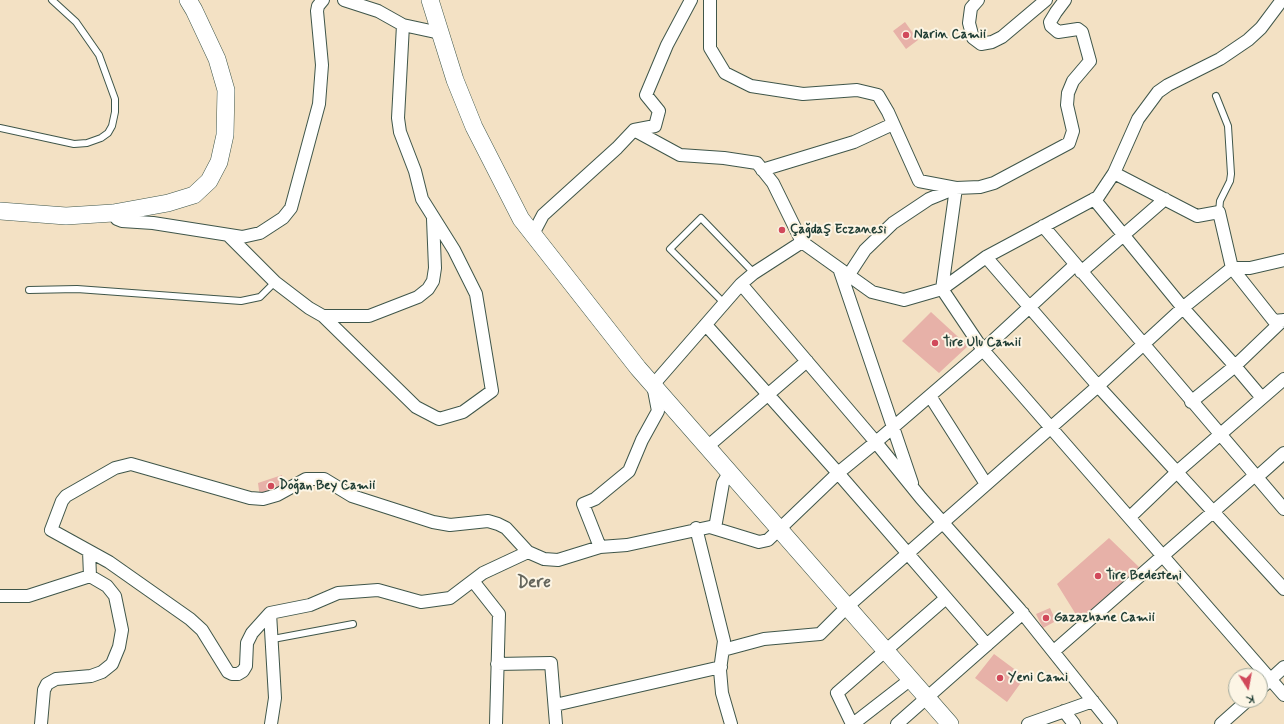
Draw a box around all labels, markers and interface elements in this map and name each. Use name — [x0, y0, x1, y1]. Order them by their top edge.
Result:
place label: Narin Camii — [914, 27, 986, 43]
marker: Narin Camii — [901, 30, 911, 40]
place label: Çağdaş Eczanesi — [790, 222, 886, 238]
marker: Çağdaş Eczanesi — [777, 225, 787, 235]
place label: Tire Ulu Camii — [943, 335, 1021, 351]
marker: Tire Ulu Camii — [930, 338, 940, 348]
place label: Doğan Bey Camii — [279, 478, 375, 494]
marker: Doğan Bey Camii — [266, 481, 276, 491]
place label: Tire Bedesteni — [1106, 568, 1182, 584]
marker: Tire Bedesteni — [1093, 571, 1103, 581]
district label: Dere — [517, 573, 551, 593]
place label: Gazazhane Camii — [1054, 610, 1155, 626]
marker: Gazazhane Camii — [1041, 613, 1051, 623]
north arrow — [1228, 668, 1268, 708]
place label: Yeni Cami — [1008, 670, 1068, 686]
marker: Yeni Cami — [995, 673, 1005, 683]
text: K — [1245, 691, 1255, 706]

